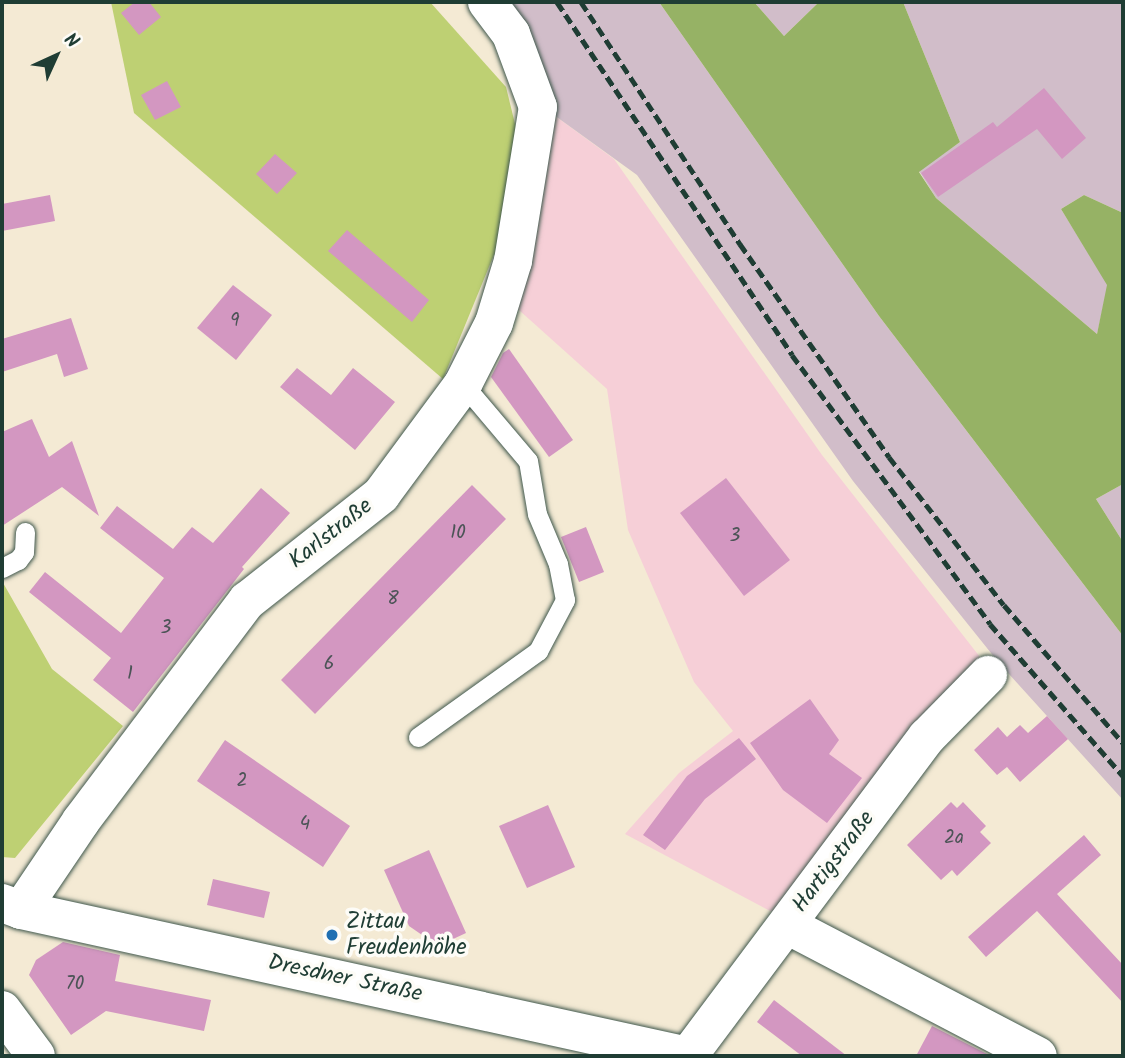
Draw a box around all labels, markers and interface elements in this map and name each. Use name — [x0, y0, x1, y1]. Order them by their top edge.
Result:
north arrow — [21, 21, 91, 91]
text: N — [56, 26, 86, 56]
house number: 9 — [230, 311, 240, 333]
street label: Karlstraße — [284, 493, 378, 575]
house number: 10 — [450, 523, 466, 545]
house number: 3 — [730, 526, 740, 548]
house number: 8 — [387, 589, 399, 611]
house number: 3 — [161, 618, 171, 640]
house number: 6 — [324, 654, 334, 676]
house number: 1 — [127, 664, 133, 686]
house number: 2 — [236, 771, 248, 793]
street label: Hartigstraße — [787, 806, 881, 918]
house number: 4 — [300, 814, 310, 836]
house number: 2a — [944, 828, 964, 850]
place label: Zittau Freudenhöhe — [346, 908, 467, 962]
marker: Zittau Freudenhöhe — [324, 927, 340, 943]
street label: Dresdner Straße — [265, 949, 425, 1009]
house number: 70 — [66, 974, 84, 996]

